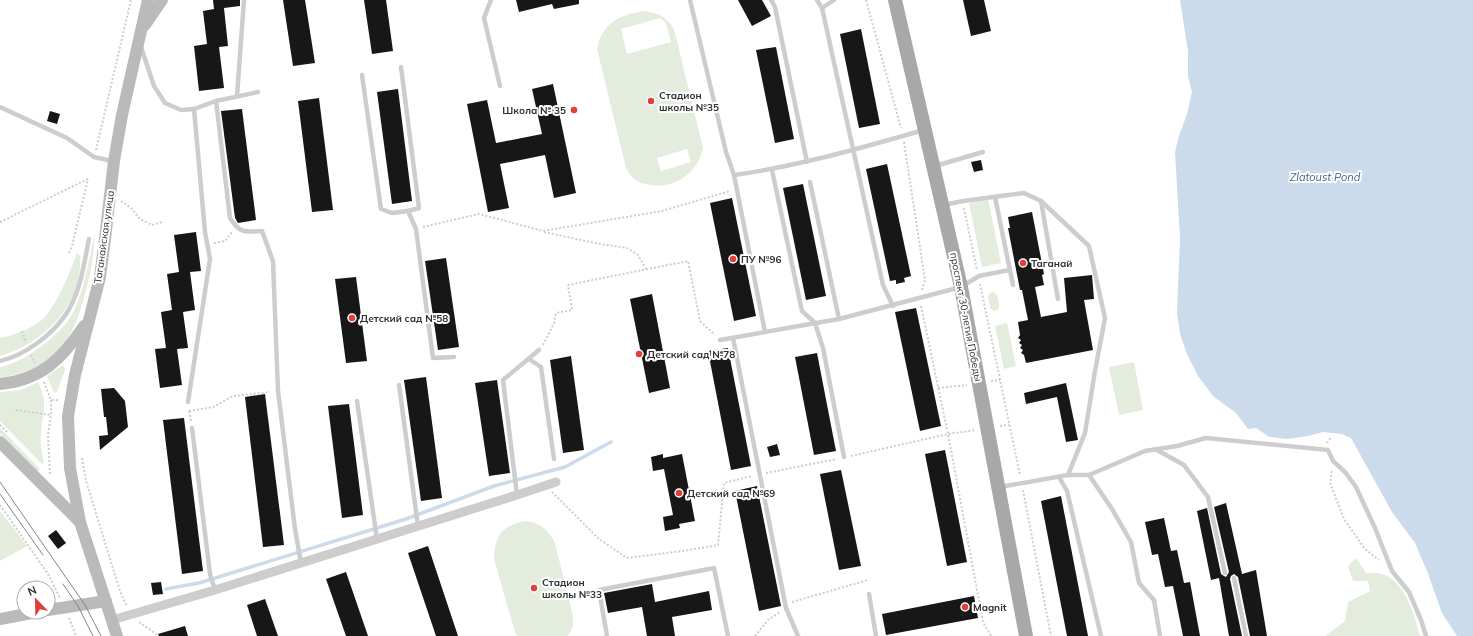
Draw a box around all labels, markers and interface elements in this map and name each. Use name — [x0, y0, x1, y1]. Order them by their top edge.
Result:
place label: Стадион школы №35 — [659, 89, 719, 114]
marker: Стадион школы №35 — [646, 96, 656, 106]
place label: Школа № 35 — [502, 104, 566, 117]
marker: Школа № 35 — [569, 105, 579, 115]
water label: Zlatoust Pond — [1290, 170, 1361, 184]
street label: Таганайская улица — [91, 190, 117, 284]
street label: проспект 30-летия Победы — [947, 251, 985, 383]
place label: ПУ №96 — [741, 253, 781, 266]
marker: ПУ №96 — [728, 254, 738, 264]
place label: Таганай — [1031, 257, 1072, 270]
marker: Таганай — [1018, 258, 1028, 268]
place label: Детский сад №58 — [360, 312, 448, 325]
marker: Детский сад №58 — [347, 313, 357, 323]
place label: Детский сад №78 — [647, 348, 735, 361]
marker: Детский сад №78 — [634, 349, 644, 359]
place label: Детский сад №69 — [687, 487, 775, 500]
marker: Детский сад №69 — [674, 488, 684, 498]
place label: Стадион школы №33 — [542, 576, 602, 601]
north arrow — [16, 580, 56, 620]
text: N — [26, 583, 39, 599]
marker: Стадион школы №33 — [529, 583, 539, 593]
place label: Magnit — [973, 601, 1007, 614]
marker: Magnit — [960, 602, 970, 612]

